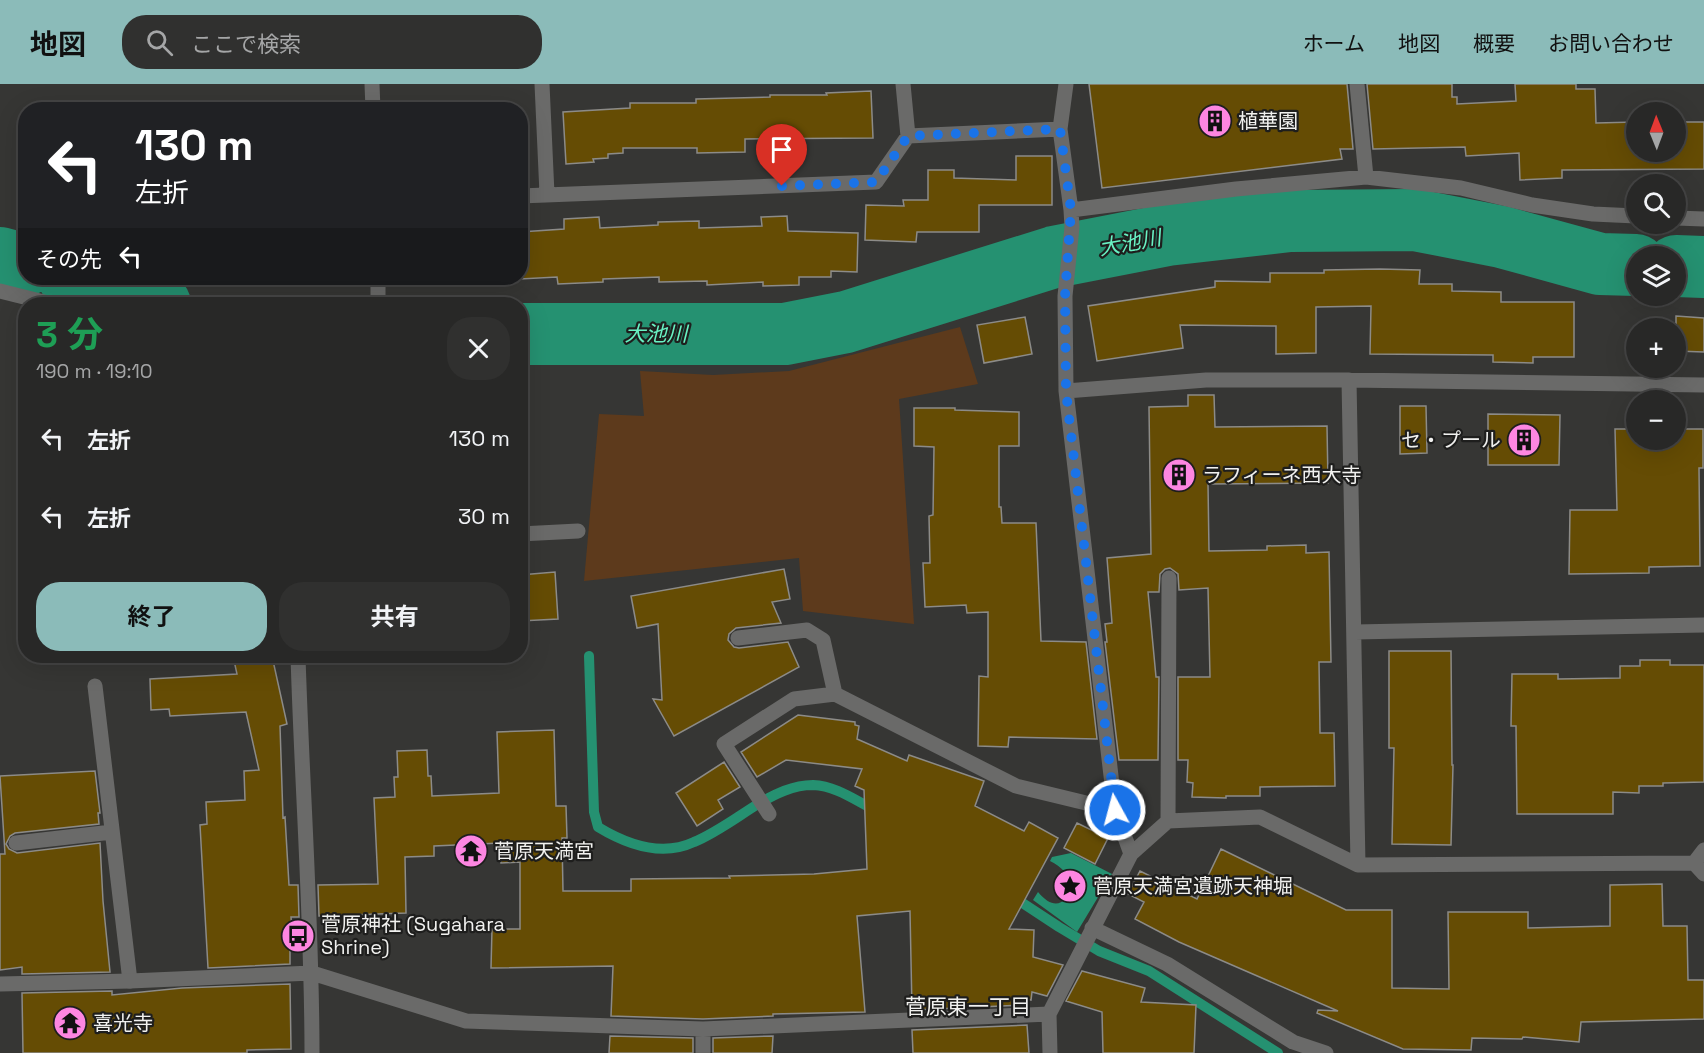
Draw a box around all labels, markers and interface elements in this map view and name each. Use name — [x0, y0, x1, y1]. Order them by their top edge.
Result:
search box — [122, 15, 542, 69]
text: 地図 — [30, 26, 86, 62]
icon: search — [143, 26, 176, 59]
text: ここで検索 — [191, 30, 301, 58]
text: ホーム — [1303, 30, 1365, 57]
text: 地図 — [1398, 30, 1440, 57]
text: 概要 — [1473, 30, 1515, 57]
text: お問い合わせ — [1548, 30, 1674, 57]
north arrow — [1626, 102, 1686, 162]
map controls — [1626, 102, 1686, 450]
building icon: 植華園 — [1197, 103, 1233, 139]
place label: 植華園 — [1238, 108, 1298, 134]
text: 130 m — [135, 119, 253, 172]
pin — [756, 124, 807, 186]
icon: left — [36, 126, 114, 204]
icon: arrive — [765, 133, 798, 166]
button: search — [1626, 174, 1686, 234]
text: 左折 — [135, 175, 189, 210]
water label: 大池川 — [1097, 223, 1165, 261]
icon: left — [114, 240, 147, 273]
text: その先 — [36, 245, 102, 273]
button: layers — [1626, 246, 1686, 306]
text: 3 分 — [36, 312, 103, 358]
button: close — [447, 317, 510, 380]
button: + — [1626, 318, 1686, 378]
water label: 大池川 — [625, 320, 689, 347]
text: 190 m · 19:10 — [36, 358, 153, 384]
button: − — [1626, 390, 1686, 450]
icon: left — [36, 422, 69, 455]
building icon: セ・プール — [1506, 422, 1542, 458]
text: 130 m — [449, 424, 510, 452]
text: 左折 — [87, 426, 131, 454]
place label: セ・プール — [1401, 427, 1501, 453]
building icon: ラフィーネ西大寺 — [1161, 457, 1197, 493]
place label: ラフィーネ西大寺 — [1202, 462, 1362, 488]
icon: left — [36, 500, 69, 533]
text: 30 m — [458, 502, 510, 530]
text: 左折 — [87, 504, 131, 532]
button: 終了 — [36, 582, 267, 651]
button: 共有 — [279, 582, 510, 651]
position arrow — [1083, 778, 1147, 842]
temple icon: 菅原天満宮 — [453, 833, 489, 869]
place label: 菅原天満宮 — [494, 838, 594, 864]
place icon: 菅原天満宮遺跡天神堀 — [1052, 868, 1088, 904]
place label: 菅原天満宮遺跡天神堀 — [1093, 873, 1293, 899]
place label: 菅原神社 (Sugahara Shrine) — [321, 911, 505, 960]
bus stop icon: 菅原神社 (Sugahara Shrine) — [280, 918, 316, 954]
district label: 菅原東一丁目 — [905, 993, 1031, 1020]
temple icon: 喜光寺 — [52, 1005, 88, 1041]
place label: 喜光寺 — [93, 1010, 153, 1036]

